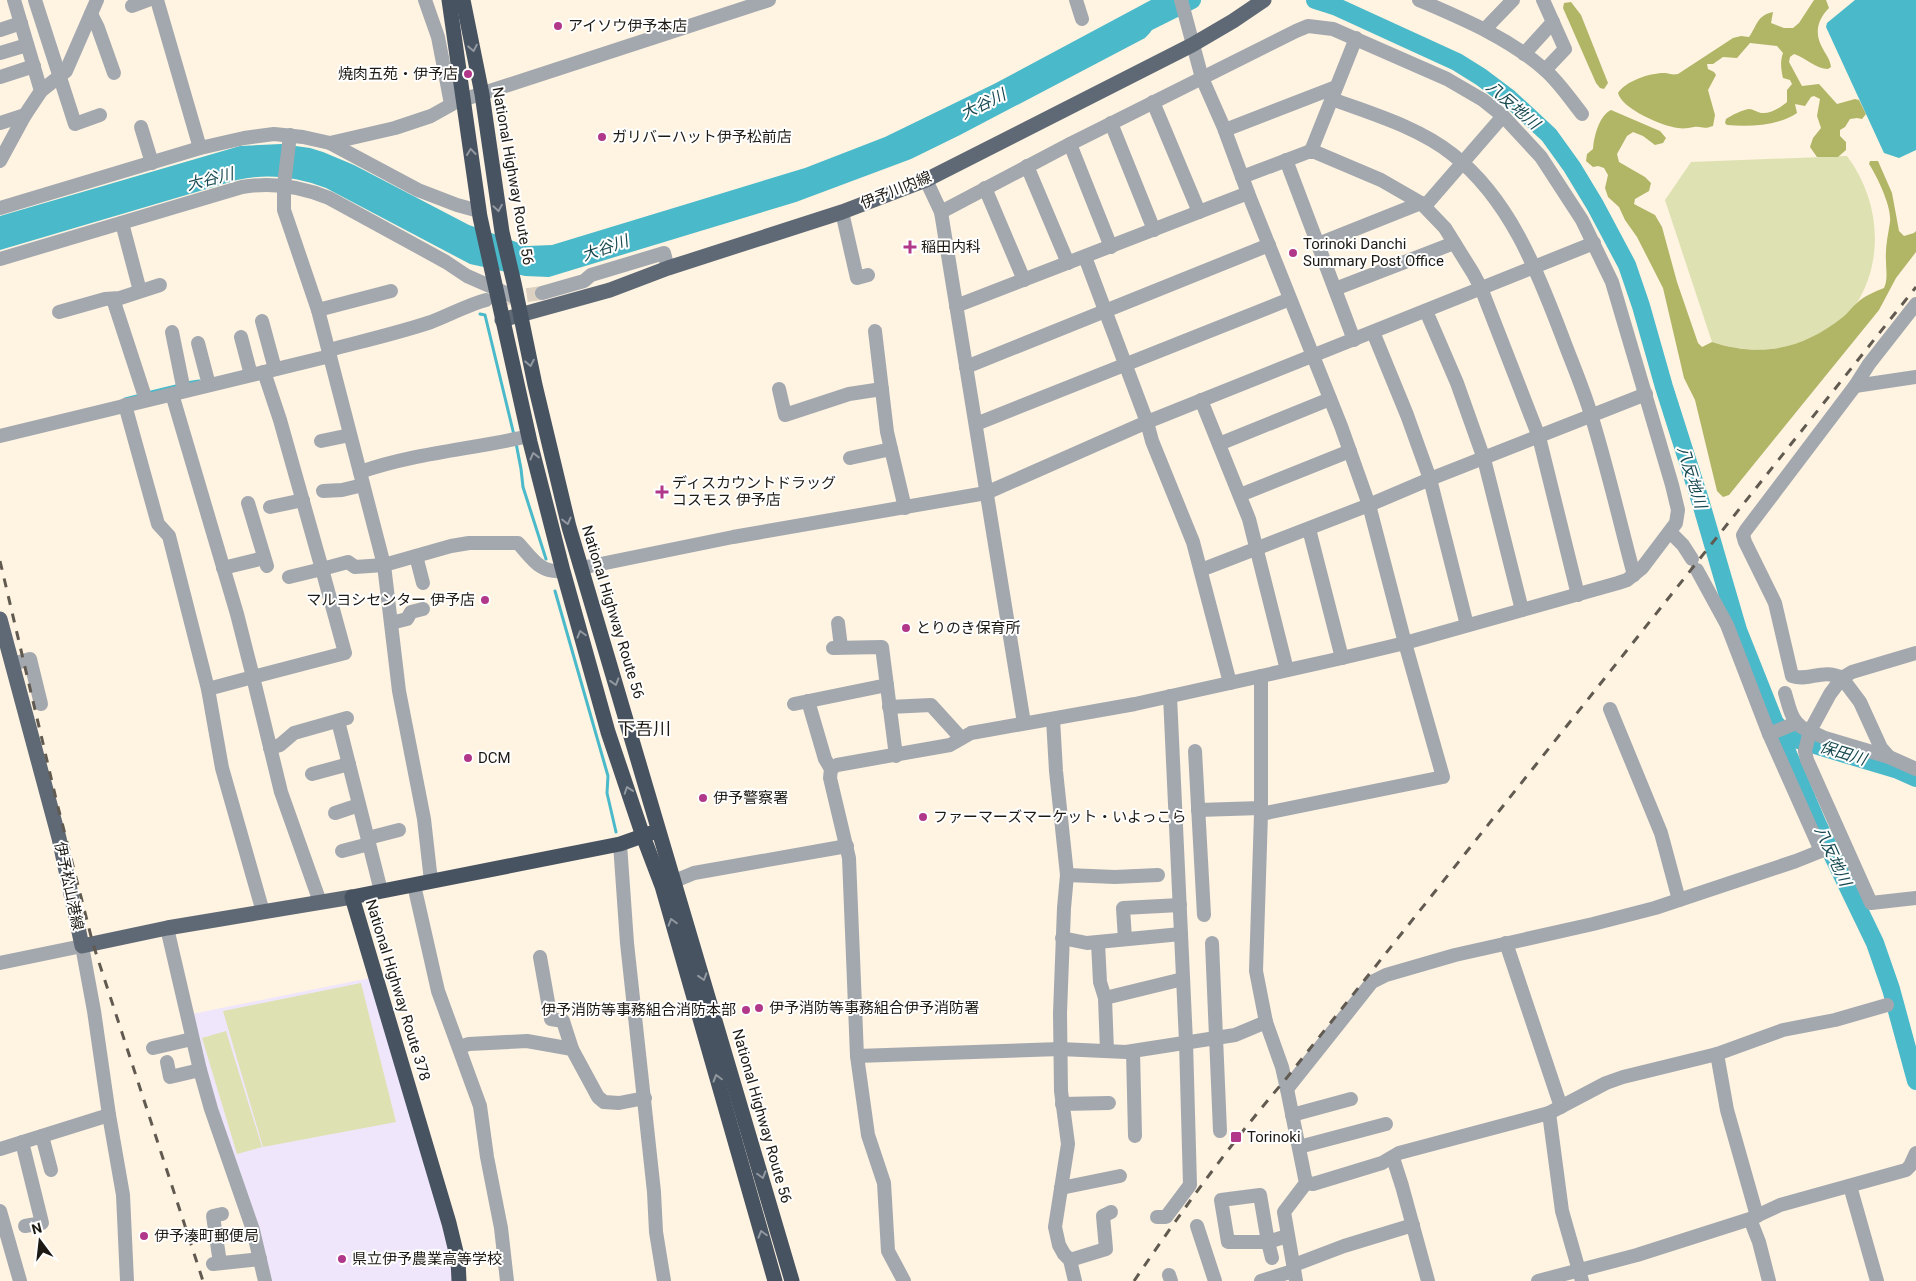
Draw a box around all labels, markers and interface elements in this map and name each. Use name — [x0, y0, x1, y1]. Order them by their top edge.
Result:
place label: アイソウ伊予本店 — [568, 17, 687, 35]
marker: アイソウ伊予本店 — [552, 20, 564, 32]
one-way arrow — [467, 43, 477, 52]
place label: 焼肉五苑・伊予店 — [338, 65, 458, 83]
marker: 焼肉五苑・伊予店 — [462, 68, 474, 80]
water label: 八反地川 — [1483, 77, 1545, 134]
water label: 大谷川 — [957, 84, 1011, 123]
street label: National Highway Route 56 — [488, 86, 538, 266]
place label: ガリバーハット伊予松前店 — [612, 128, 792, 146]
marker: ガリバーハット伊予松前店 — [596, 131, 608, 143]
one-way arrow — [466, 147, 477, 155]
water label: 大谷川 — [184, 163, 238, 194]
street label: 伊予川内線 — [858, 168, 934, 212]
one-way arrow — [492, 204, 502, 213]
water label: 大谷川 — [579, 231, 633, 265]
place label: Torinoki Danchi Summary Post Office — [1303, 235, 1444, 270]
place label: 稲田内科 — [921, 238, 981, 256]
marker: 稲田内科 — [903, 240, 917, 254]
marker: Torinoki Danchi Summary Post Office — [1287, 247, 1299, 259]
one-way arrow — [525, 358, 535, 367]
water label: 八反地川 — [1674, 444, 1711, 512]
one-way arrow — [529, 452, 539, 460]
place label: ディスカウントドラッグ コスモス 伊予店 — [672, 474, 836, 509]
marker: ディスカウントドラッグ コスモス 伊予店 — [656, 486, 668, 498]
one-way arrow — [562, 516, 572, 524]
street label: National Highway Route 56 — [578, 523, 648, 701]
place label: マルヨシセンター 伊予店 — [306, 591, 475, 609]
marker: マルヨシセンター 伊予店 — [479, 594, 491, 606]
place label: とりのき保育所 — [916, 619, 1021, 637]
marker: とりのき保育所 — [900, 622, 912, 634]
one-way arrow — [577, 631, 587, 639]
one-way arrow — [609, 677, 619, 685]
district label: 下吾川 — [617, 718, 671, 739]
water label: 保田川 — [1817, 737, 1871, 770]
place label: DCM — [478, 749, 511, 767]
marker: DCM — [462, 752, 474, 764]
one-way arrow — [624, 786, 634, 795]
place label: 伊予警察署 — [713, 789, 788, 807]
marker: 伊予警察署 — [697, 792, 709, 804]
place label: ファーマーズマーケット・いよっこら — [933, 808, 1187, 826]
marker: ファーマーズマーケット・いよっこら — [917, 811, 929, 823]
water label: 八反地川 — [1811, 823, 1856, 891]
street label: 伊予松山港線 — [51, 840, 87, 932]
street label: National Highway Route 378 — [362, 897, 434, 1083]
one-way arrow — [667, 917, 678, 926]
one-way arrow — [698, 973, 708, 981]
place label: 伊予消防等事務組合伊予消防署 — [769, 999, 979, 1017]
place label: 伊予消防等事務組合消防本部 — [541, 1001, 736, 1019]
marker: 伊予消防等事務組合伊予消防署 — [753, 1002, 765, 1014]
marker: 伊予消防等事務組合消防本部 — [740, 1004, 752, 1016]
street label: National Highway Route 56 — [728, 1027, 796, 1205]
one-way arrow — [713, 1074, 723, 1082]
place label: Torinoki — [1247, 1128, 1301, 1146]
marker: Torinoki — [1229, 1130, 1243, 1144]
one-way arrow — [756, 1171, 766, 1179]
north arrow — [15, 1216, 65, 1266]
text: N — [30, 1219, 43, 1237]
place label: 伊予湊町郵便局 — [154, 1227, 259, 1245]
marker: 伊予湊町郵便局 — [138, 1230, 150, 1242]
one-way arrow — [757, 1230, 767, 1239]
place label: 県立伊予農業高等学校 — [352, 1250, 502, 1268]
marker: 県立伊予農業高等学校 — [336, 1253, 348, 1265]

